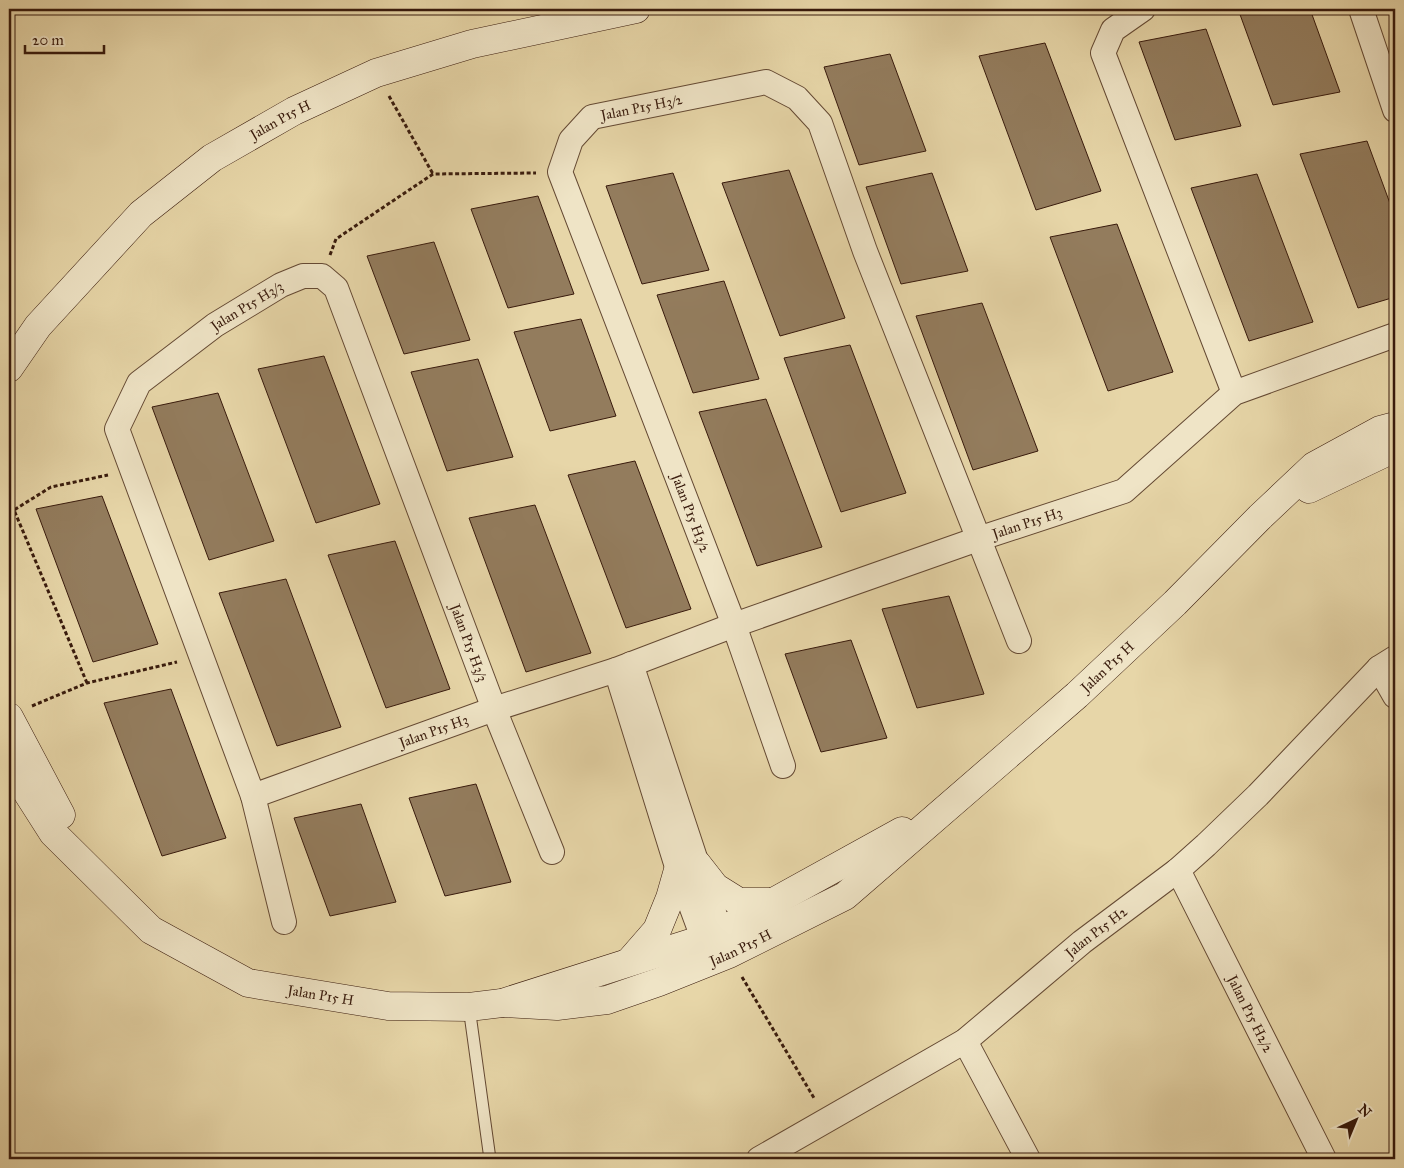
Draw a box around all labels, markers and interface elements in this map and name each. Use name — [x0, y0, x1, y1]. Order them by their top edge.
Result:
scale bar — [25, 22, 104, 54]
text: 20 m — [32, 31, 64, 49]
street label: Jalan P15 H3/2 — [597, 91, 684, 125]
street label: Jalan P15 H — [245, 97, 313, 145]
street label: Jalan P15 H3/3 — [206, 278, 286, 336]
street label: Jalan P15 H3/2 — [666, 470, 713, 555]
street label: Jalan P15 H3 — [988, 504, 1064, 544]
street label: Jalan P15 H3/3 — [445, 600, 491, 684]
street label: Jalan P15 H — [1076, 638, 1138, 698]
street label: Jalan P15 H3 — [395, 711, 471, 753]
street label: Jalan P15 H2 — [1060, 903, 1131, 963]
street label: Jalan P15 H — [705, 926, 775, 972]
street label: Jalan P15 H2/2 — [1222, 971, 1277, 1055]
street label: Jalan P15 H — [284, 981, 355, 1009]
north arrow — [1332, 1096, 1382, 1146]
text: N — [1355, 1101, 1375, 1121]

